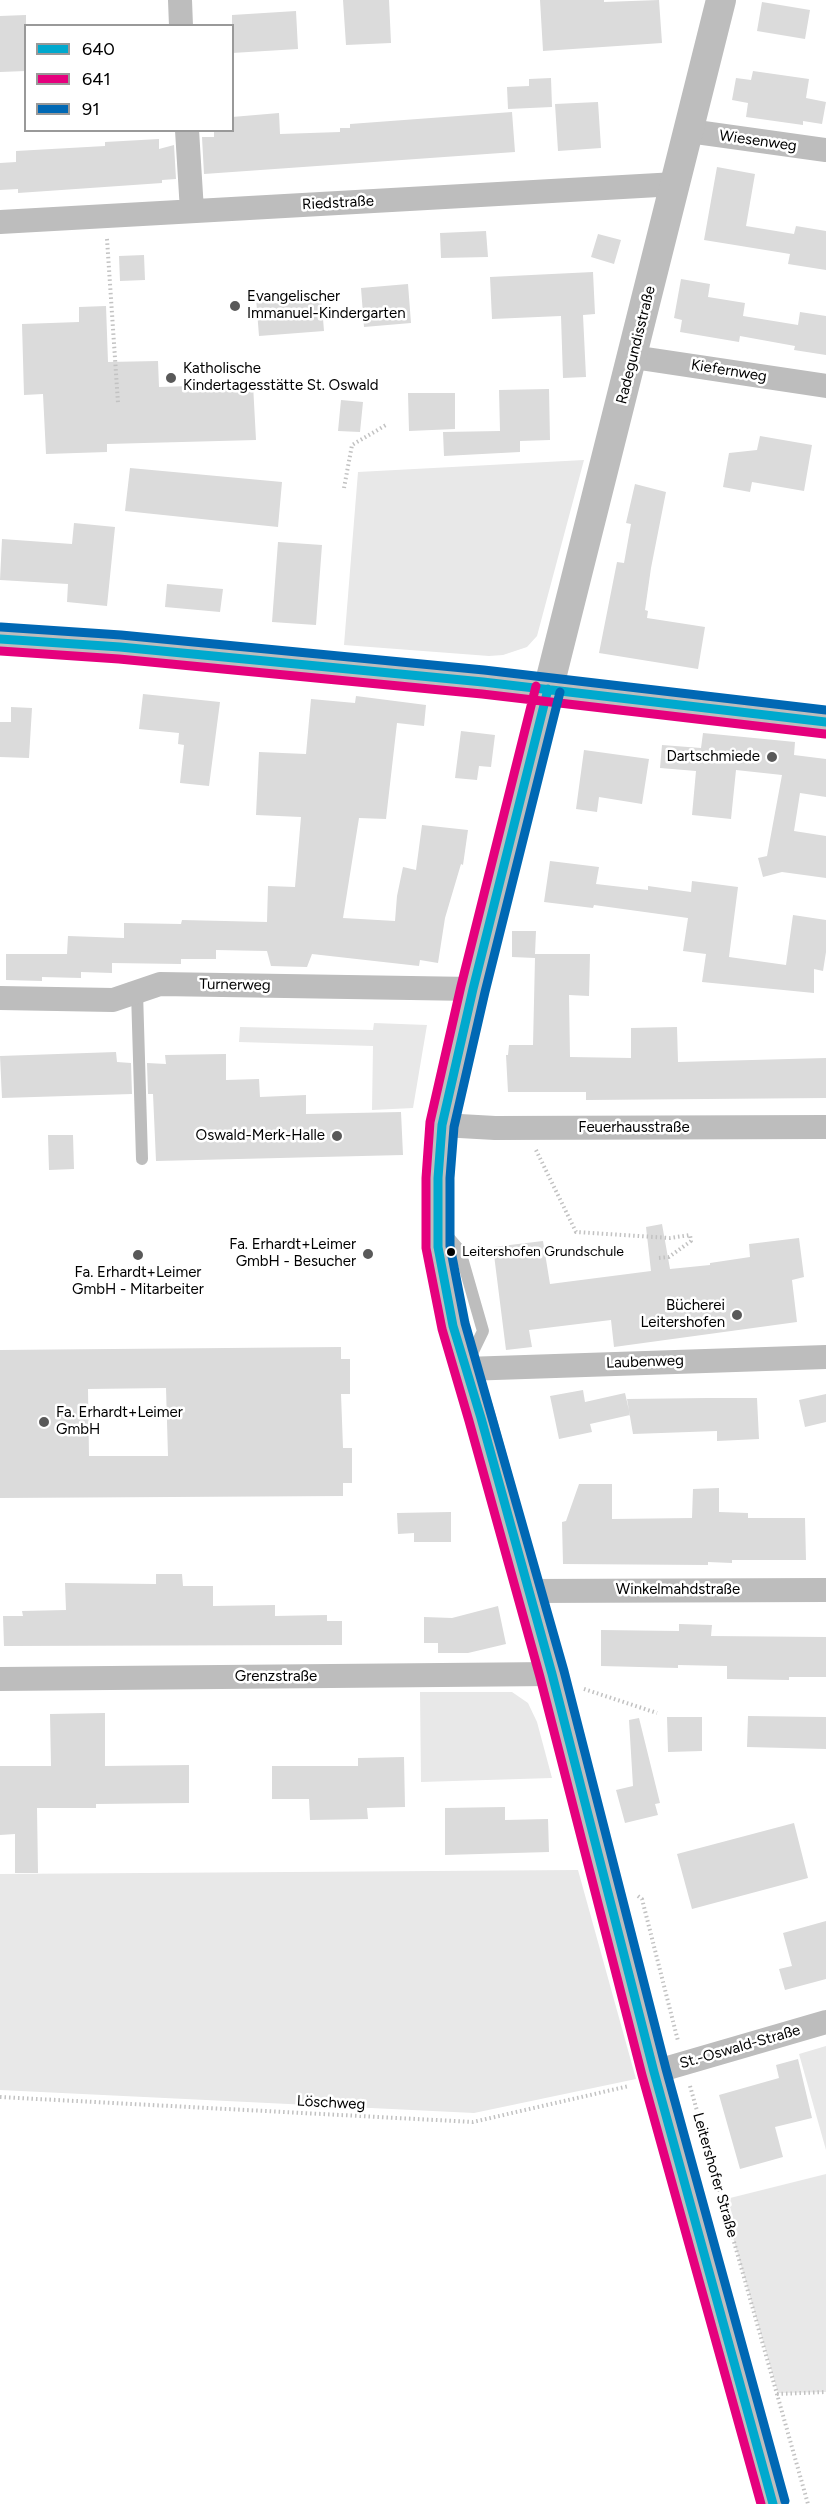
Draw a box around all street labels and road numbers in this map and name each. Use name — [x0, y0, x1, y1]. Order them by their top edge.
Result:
street label: Wiesenweg — [718, 127, 798, 155]
street label: Riedstraße — [302, 192, 374, 214]
street label: Radegundisstraße — [613, 284, 659, 406]
street label: Kiefernweg — [690, 356, 768, 386]
street label: Turnerweg — [199, 975, 271, 995]
street label: Feuerhausstraße — [578, 1119, 690, 1137]
street label: Laubenweg — [606, 1352, 684, 1372]
street label: Winkelmahdstraße — [616, 1581, 740, 1599]
street label: Grenzstraße — [235, 1668, 317, 1686]
street label: St.-Oswald-Straße — [678, 2021, 802, 2073]
street label: Löschweg — [296, 2092, 366, 2114]
street label: Leitershofer Straße — [689, 2110, 741, 2240]

